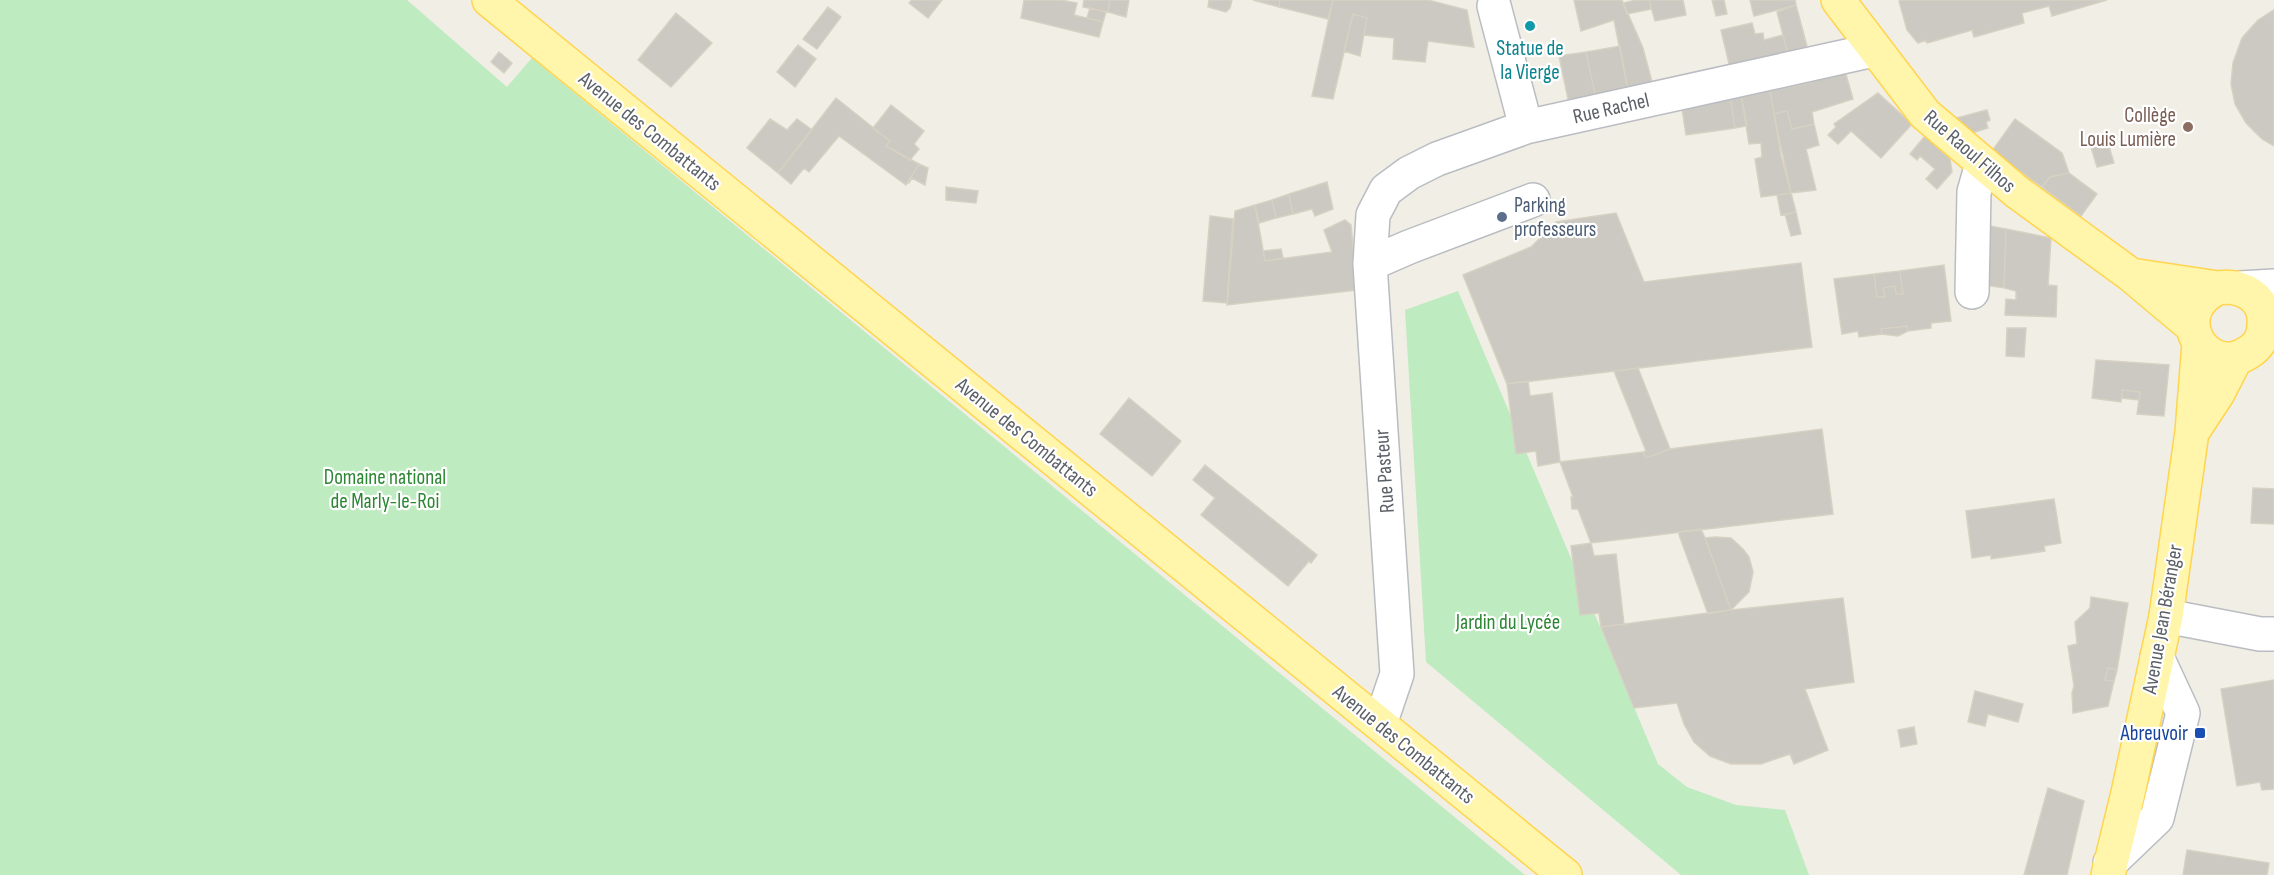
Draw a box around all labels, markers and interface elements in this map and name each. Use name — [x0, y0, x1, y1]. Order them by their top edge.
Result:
marker: Statue de la Vierge — [1523, 19, 1537, 33]
place label: Statue de la Vierge — [1496, 36, 1564, 85]
street label: Avenue des Combattants — [573, 66, 726, 196]
street label: Rue Rachel — [1571, 88, 1652, 129]
place label: Collège Louis Lumière — [2080, 103, 2176, 152]
street label: Rue Raoul Filhos — [1919, 105, 2021, 198]
marker: Collège Louis Lumière — [2181, 120, 2195, 134]
place label: Parking professeurs — [1514, 193, 1596, 242]
marker: Parking professeurs — [1495, 210, 1509, 224]
street label: Avenue des Combattants — [950, 372, 1103, 502]
street label: Rue Pasteur — [1369, 428, 1400, 514]
park label: Domaine national de Marly-le-Roi — [324, 465, 446, 514]
street label: Avenue Jean Béranger — [2137, 542, 2188, 697]
park label: Jardin du Lycée — [1455, 610, 1560, 635]
street label: Avenue des Combattants — [1327, 679, 1480, 809]
place label: Abreuvoir — [2120, 721, 2188, 746]
marker: Abreuvoir — [2193, 726, 2207, 740]

